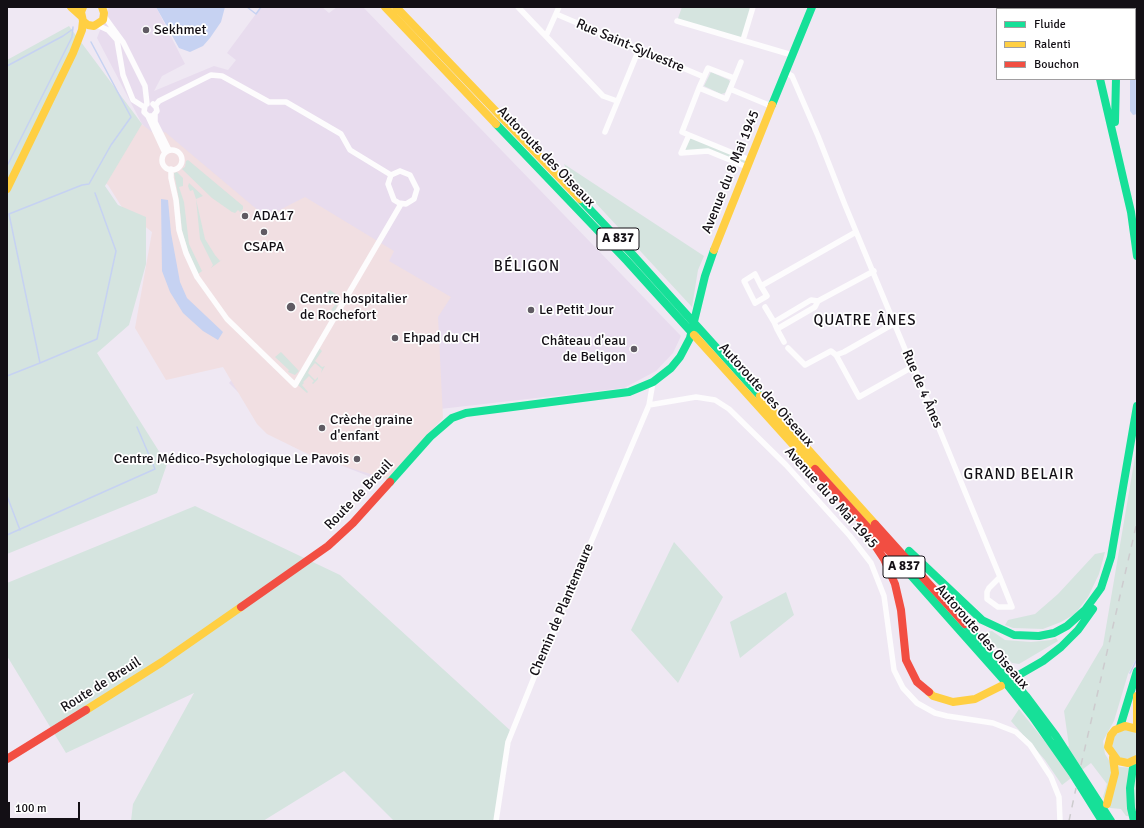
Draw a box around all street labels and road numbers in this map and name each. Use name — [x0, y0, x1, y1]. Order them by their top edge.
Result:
street label: Rue Saint-Sylvestre — [573, 16, 687, 76]
street label: Autoroute des Oiseaux — [493, 103, 599, 211]
street label: Avenue du 8 Mai 1945 — [699, 108, 763, 236]
road number: A 837 — [597, 228, 639, 250]
street label: Autoroute des Oiseaux — [715, 340, 817, 450]
street label: Rue de 4 Ânes — [898, 347, 946, 431]
street label: Avenue du 8 Mai 1945 — [781, 444, 881, 552]
street label: Route de Breuil — [321, 456, 397, 534]
street label: Chemin de Plantemaure — [526, 541, 598, 679]
road number: A 837 — [883, 556, 925, 578]
street label: Autoroute des Oiseaux — [932, 581, 1032, 693]
street label: Route de Breuil — [58, 654, 144, 716]

